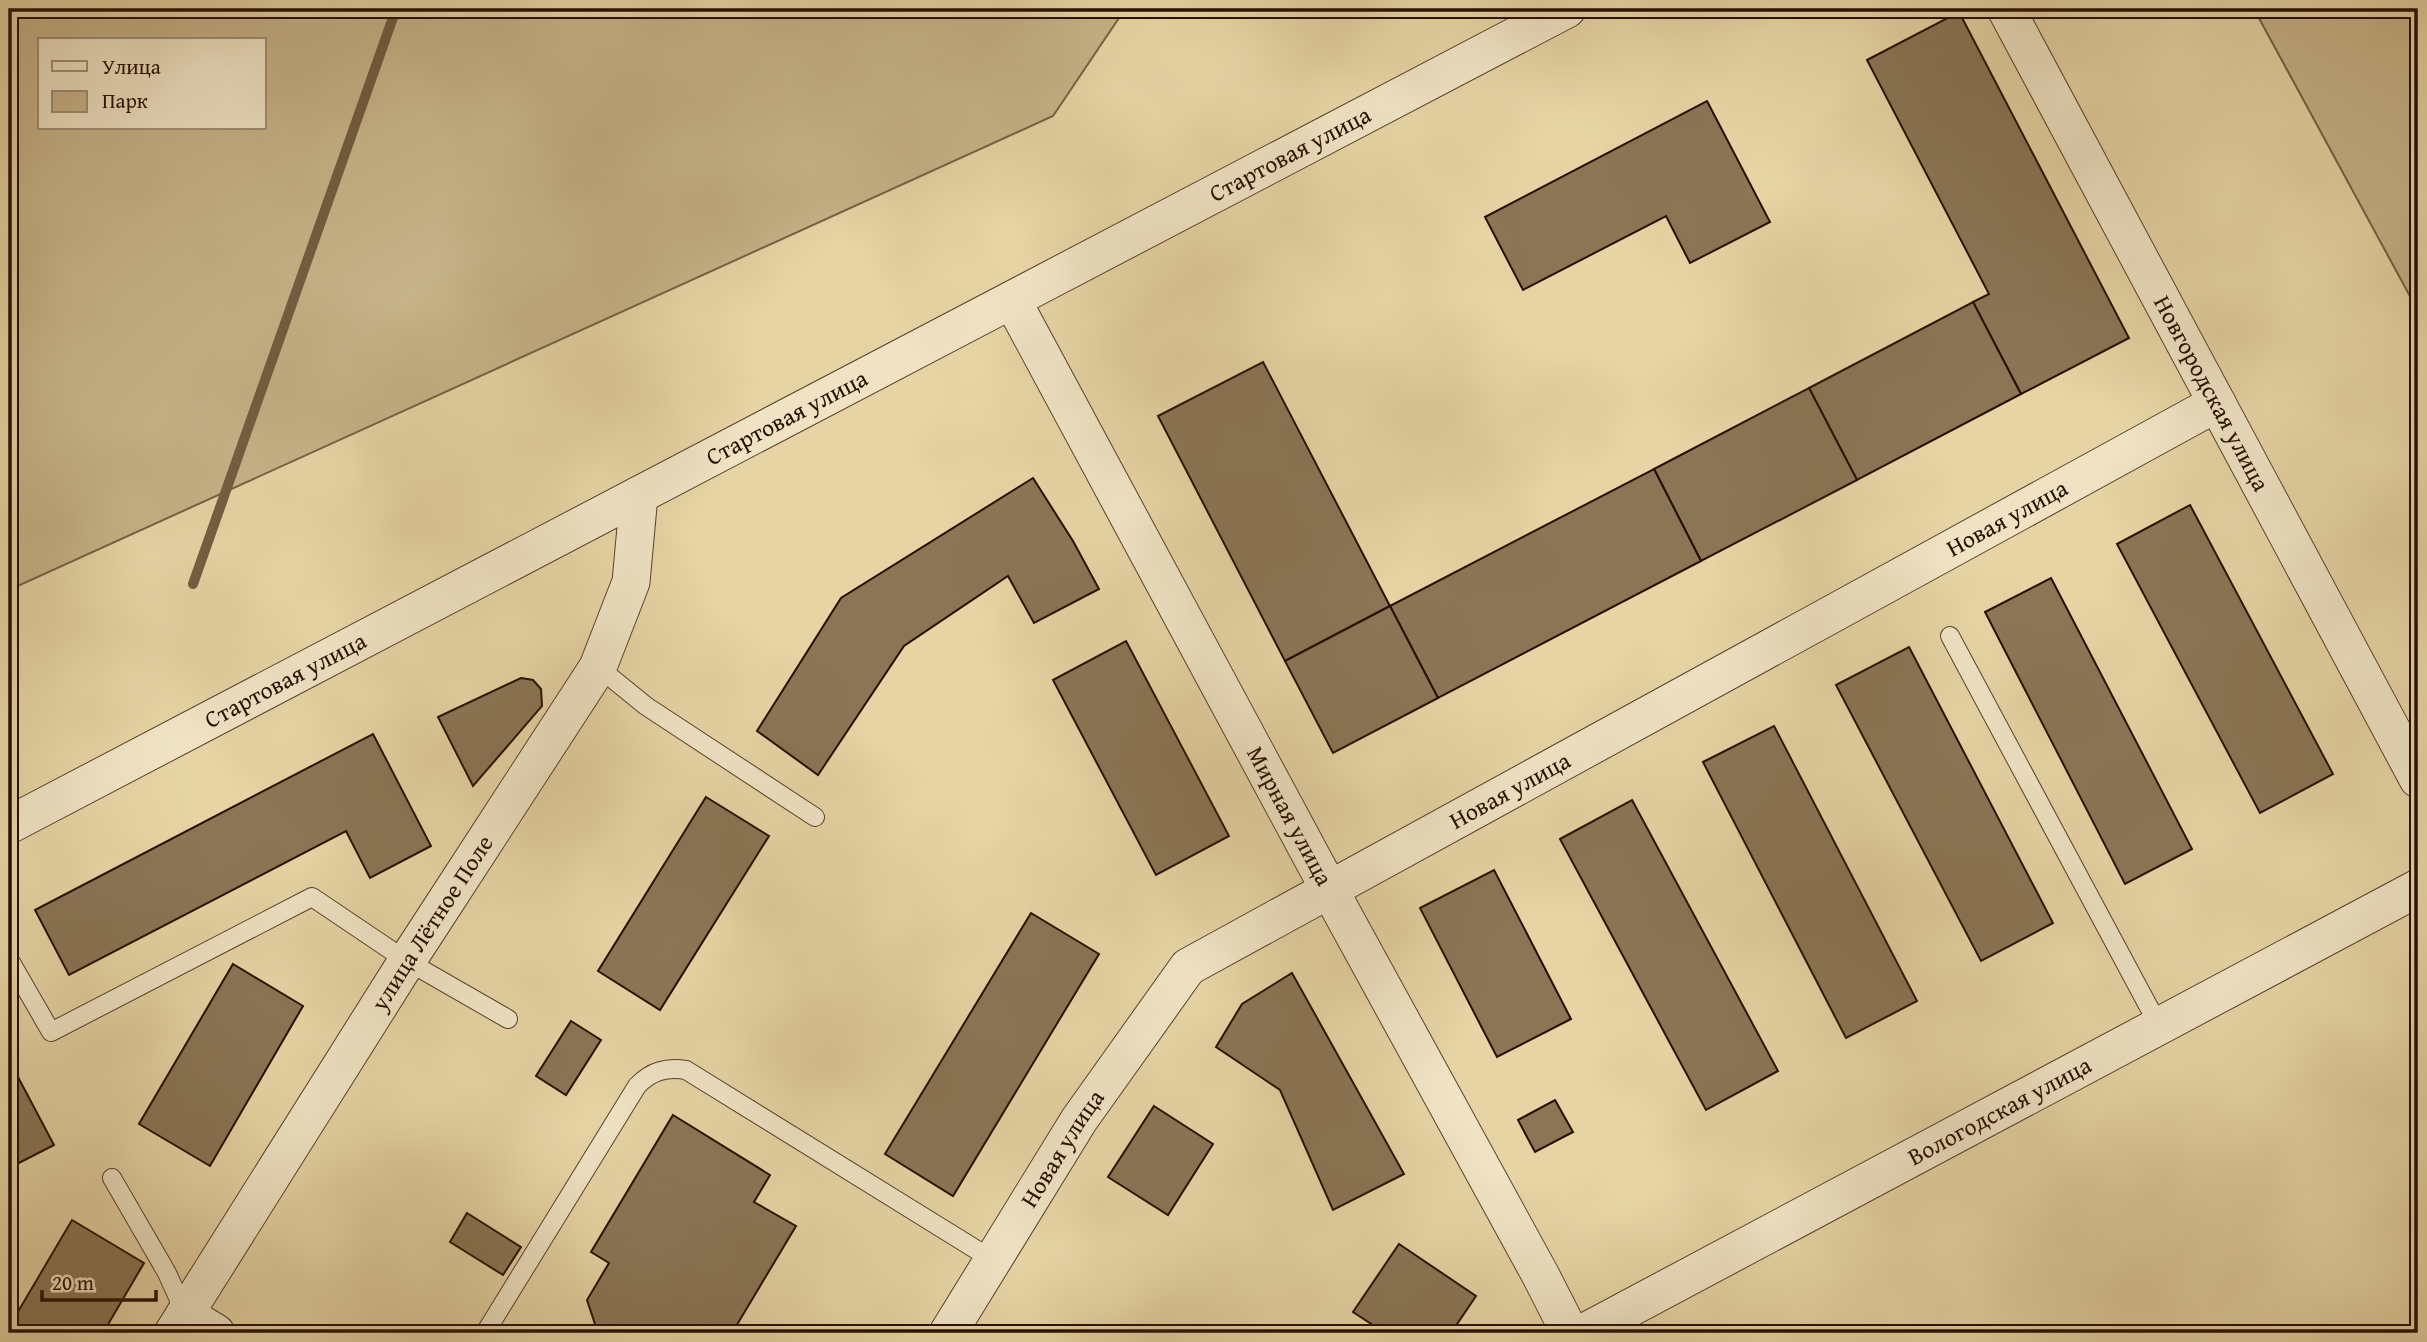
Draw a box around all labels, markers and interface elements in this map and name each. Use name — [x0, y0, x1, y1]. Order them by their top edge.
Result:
legend — [38, 38, 266, 130]
text: Улица — [102, 51, 161, 82]
text: Парк — [102, 85, 148, 116]
street label: Стартовая улица — [1203, 97, 1377, 211]
street label: Новгородская улица — [2145, 289, 2279, 498]
street label: Стартовая улица — [699, 360, 874, 474]
street label: Новая улица — [1940, 470, 2074, 565]
street label: Стартовая улица — [198, 623, 373, 737]
street label: Мирная улица — [1238, 740, 1342, 892]
street label: Новая улица — [1443, 742, 1577, 838]
street label: улица Лётное Поле — [361, 828, 501, 1018]
street label: Вологодская улица — [1901, 1047, 2098, 1174]
street label: Новая улица — [1011, 1082, 1113, 1214]
scale bar — [42, 1258, 156, 1302]
text: 20 m — [52, 1267, 94, 1298]

